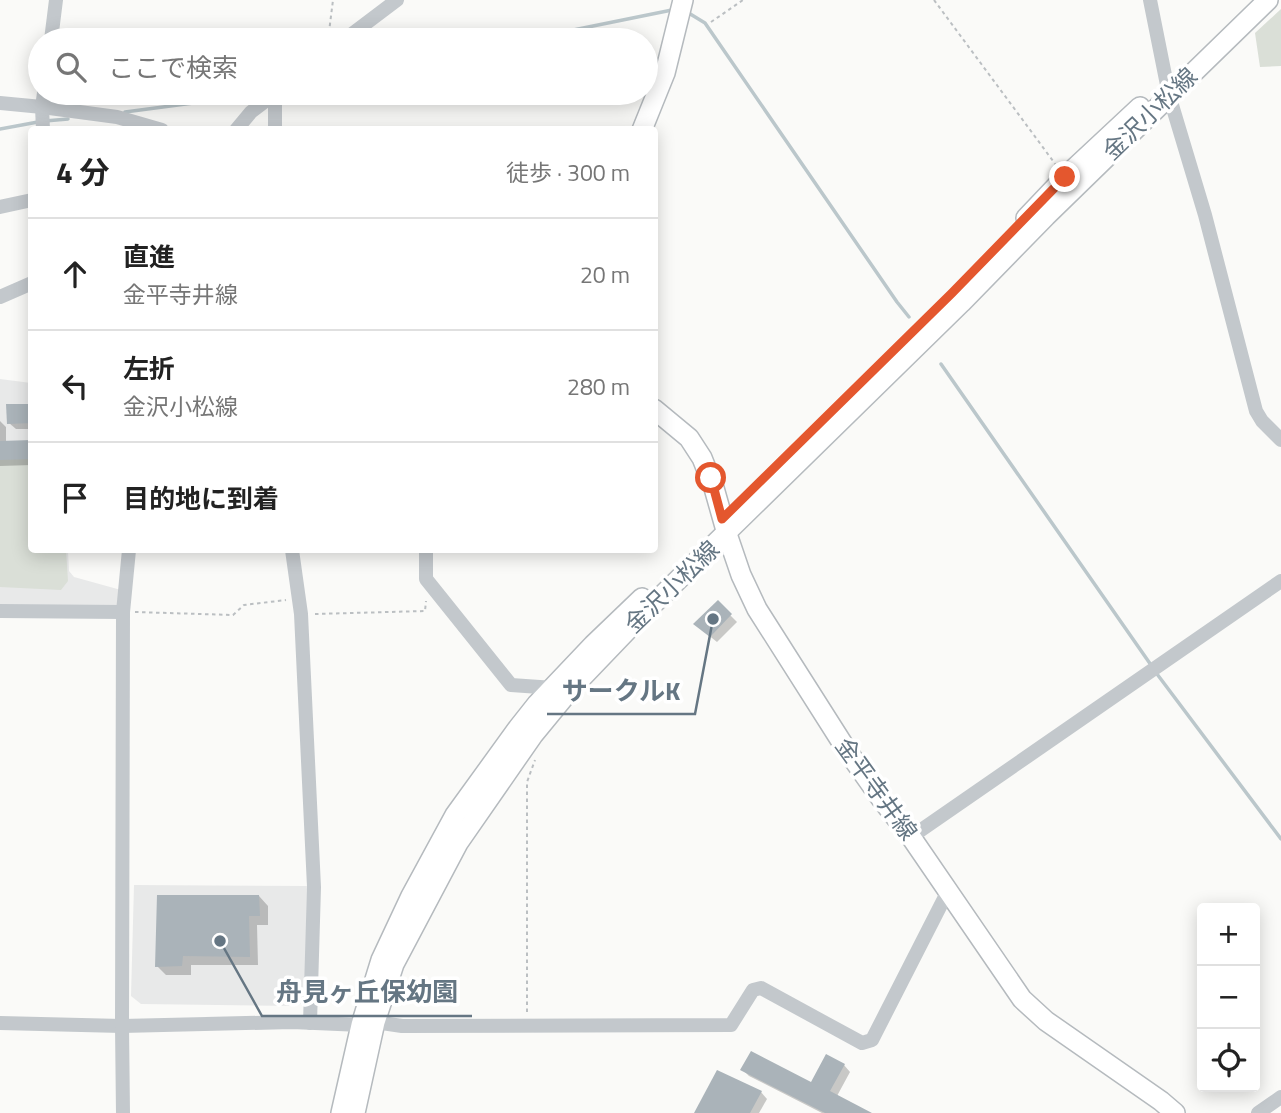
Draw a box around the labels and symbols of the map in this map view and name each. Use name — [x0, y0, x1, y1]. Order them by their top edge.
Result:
street label: 金沢小松線 — [1094, 59, 1205, 168]
route end — [1049, 161, 1080, 192]
route start — [695, 462, 726, 493]
street label: 金沢小松線 — [616, 532, 727, 641]
callout: サークルK — [547, 667, 695, 714]
text: サークルK — [562, 671, 680, 710]
street label: 金平寺井線 — [827, 729, 927, 848]
callout: 舟見ヶ丘保幼園 — [262, 969, 472, 1016]
text: 舟見ヶ丘保幼園 — [276, 972, 458, 1011]

